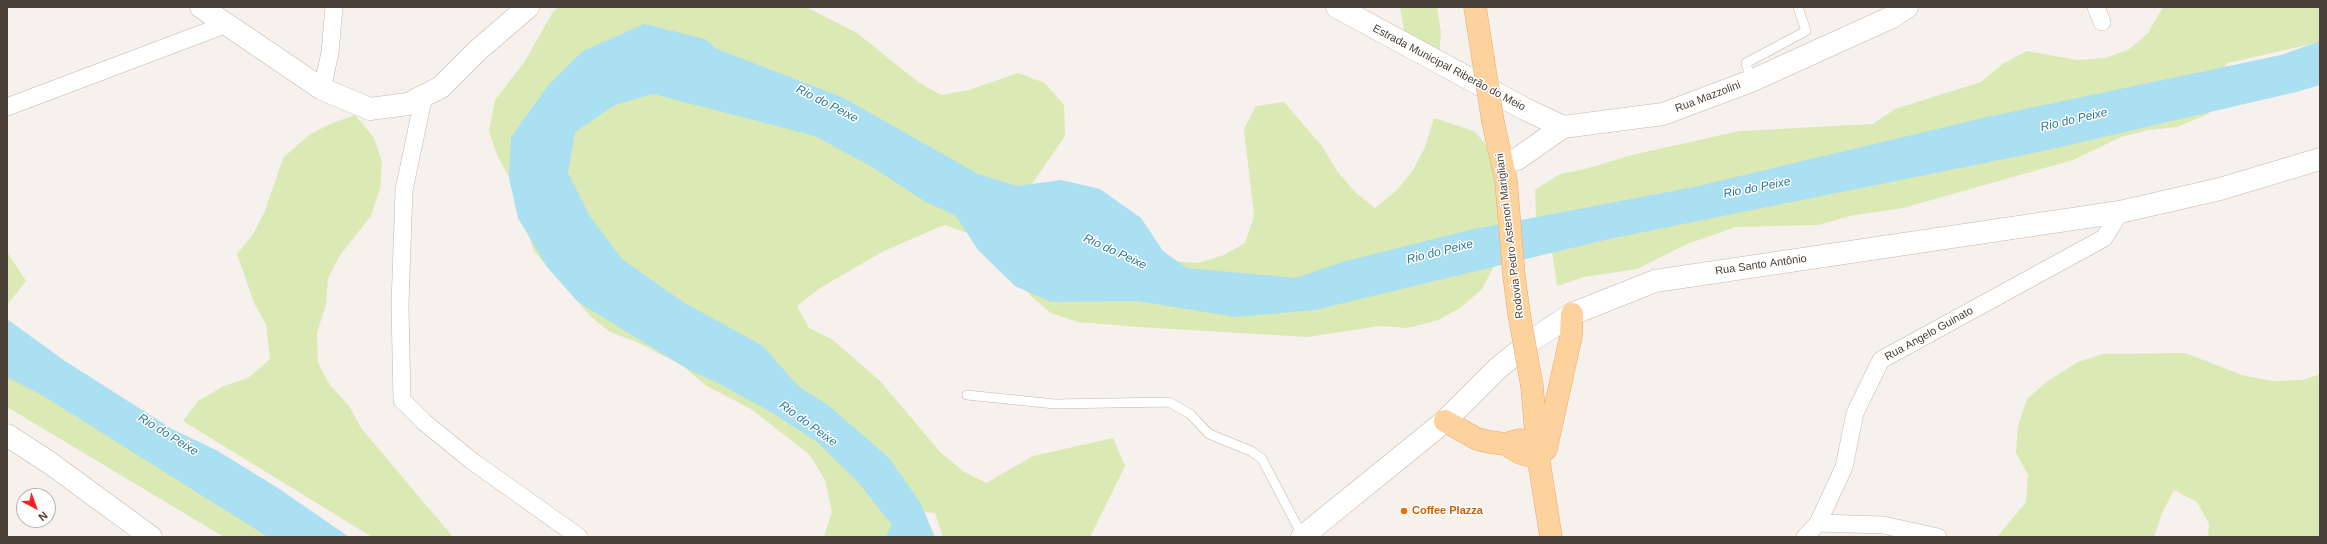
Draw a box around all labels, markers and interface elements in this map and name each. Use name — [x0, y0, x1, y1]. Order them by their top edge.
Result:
street label: Estrada Municipal Riberão do Meio — [1370, 22, 1528, 114]
street label: Rua Mazzolini — [1673, 78, 1743, 116]
water label: Rio do Peixe — [793, 82, 861, 126]
water label: Rio do Peixe — [2039, 105, 2109, 135]
street label: Rodovia Pedro Astenori Marigliani — [1493, 153, 1527, 319]
water label: Rio do Peixe — [1722, 174, 1792, 202]
water label: Rio do Peixe — [1081, 231, 1149, 273]
water label: Rio do Peixe — [1405, 237, 1475, 267]
street label: Rua Santo Antônio — [1714, 252, 1808, 278]
street label: Rua Angelo Guinato — [1882, 304, 1976, 364]
water label: Rio do Peixe — [776, 398, 840, 450]
water label: Rio do Peixe — [135, 411, 201, 459]
north arrow — [16, 488, 56, 528]
place label: Coffee Plazza — [1412, 504, 1483, 518]
marker: Coffee Plazza — [1399, 506, 1409, 516]
text: N — [36, 509, 50, 523]

